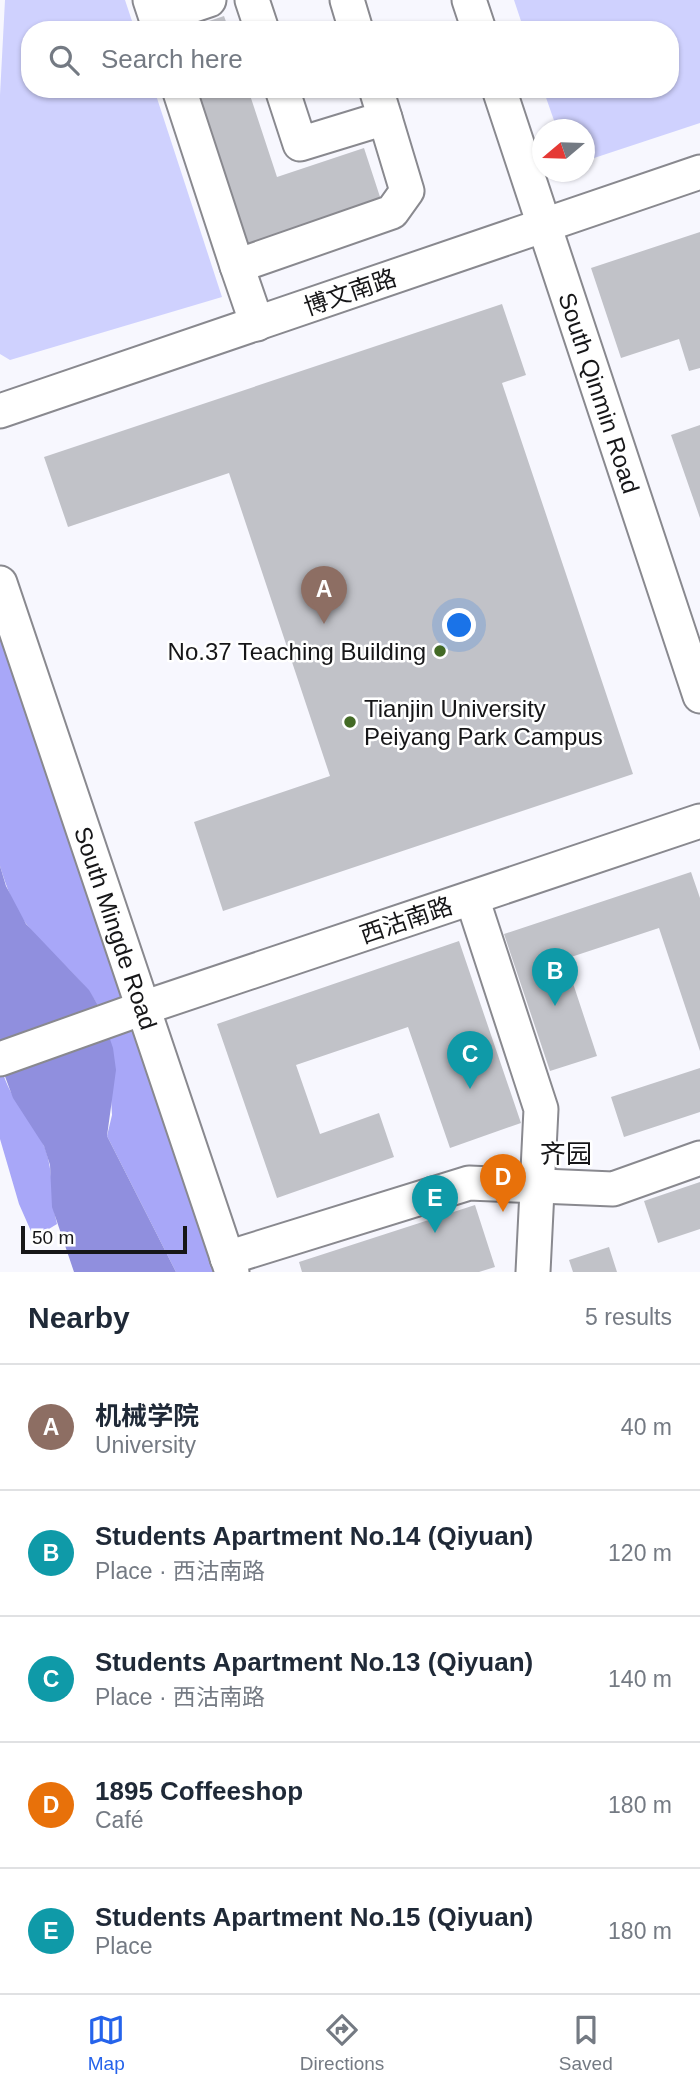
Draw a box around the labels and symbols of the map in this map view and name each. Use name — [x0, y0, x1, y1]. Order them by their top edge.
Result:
north arrow — [532, 119, 595, 182]
street label: 博文南路 — [300, 264, 400, 320]
street label: South Qinmin Road — [554, 289, 645, 497]
pin: A — [301, 566, 347, 624]
your location — [442, 608, 476, 642]
place label: No.37 Teaching Building — [168, 638, 426, 665]
marker: No.37 Teaching Building — [432, 643, 448, 659]
place label: Tianjin University Peiyang Park Campus — [364, 695, 603, 750]
marker: Tianjin University Peiyang Park Campus — [342, 714, 358, 730]
street label: South Mingde Road — [69, 823, 163, 1033]
street label: 西沽南路 — [356, 892, 456, 948]
pin: B — [532, 948, 578, 1006]
pin: C — [447, 1031, 493, 1089]
district label: 齐园 — [540, 1139, 592, 1169]
pin: D — [480, 1154, 526, 1212]
pin: E — [412, 1175, 458, 1233]
scale bar — [21, 1223, 187, 1255]

